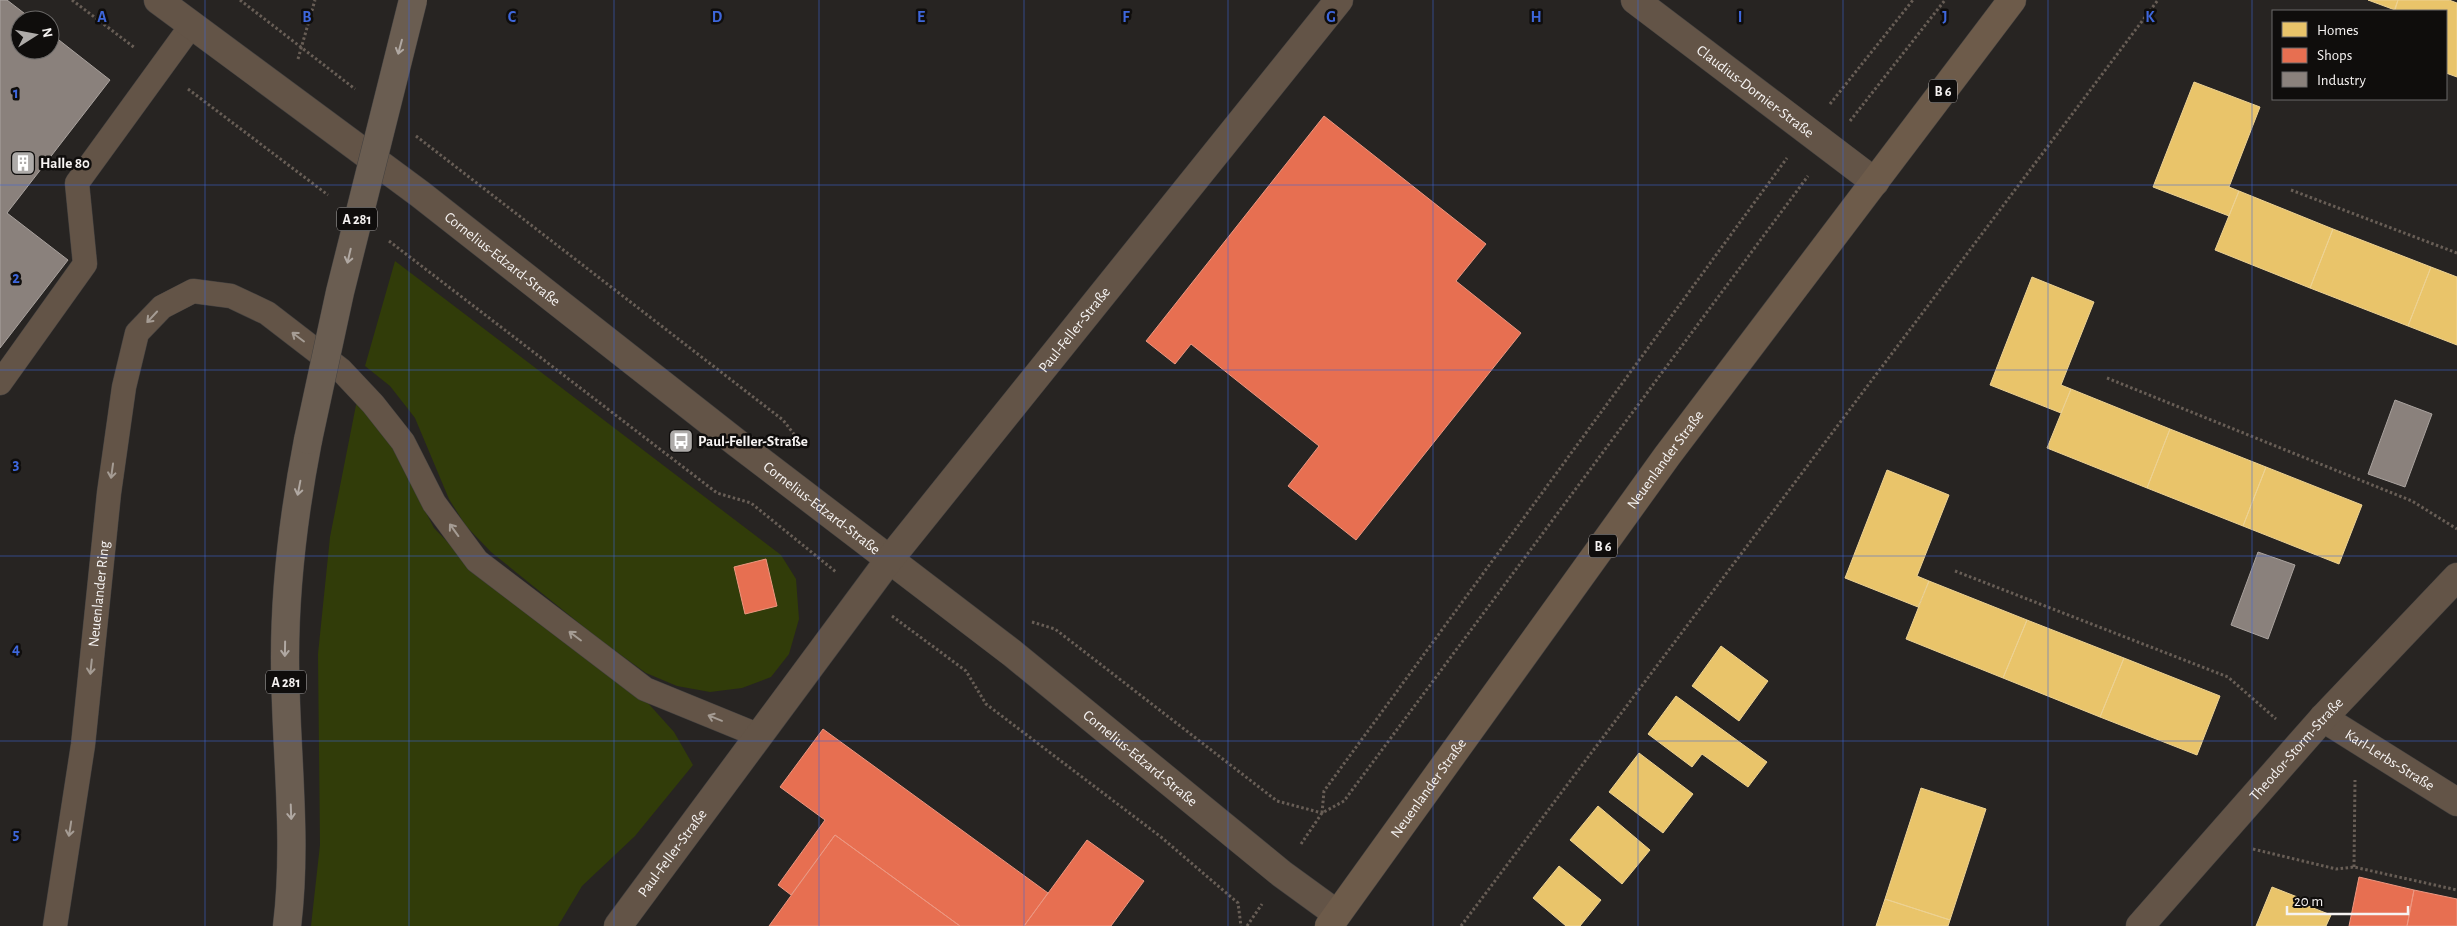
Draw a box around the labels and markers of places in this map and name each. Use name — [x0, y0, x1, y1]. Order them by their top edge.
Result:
building icon: Halle 80 — [10, 150, 36, 176]
place label: Halle 80 — [40, 156, 90, 171]
bus stop icon: Paul-Feller-Straße — [668, 428, 694, 454]
place label: Paul-Feller-Straße — [698, 434, 808, 449]

